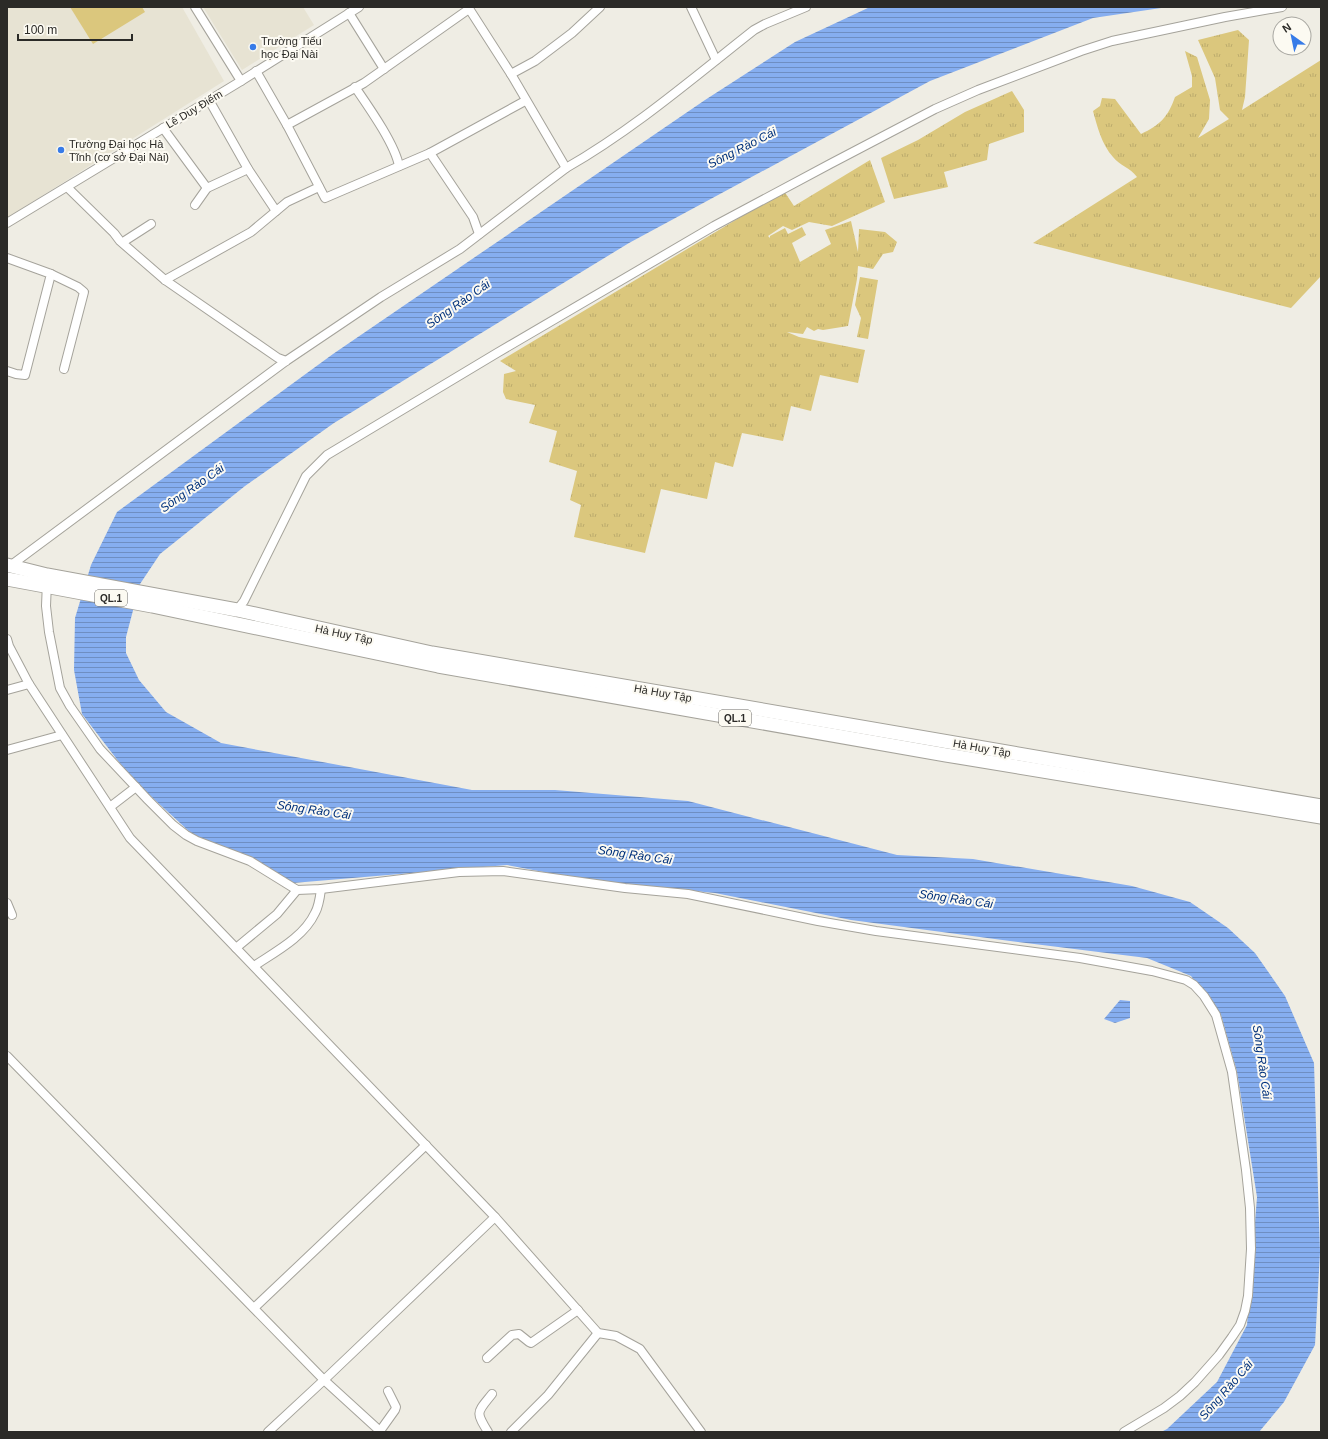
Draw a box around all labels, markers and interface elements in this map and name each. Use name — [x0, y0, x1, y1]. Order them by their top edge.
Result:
scale bar — [18, 16, 132, 42]
north arrow — [1272, 16, 1312, 56]
text: N — [1280, 20, 1293, 35]
text: 100 m — [24, 23, 57, 37]
place label: Trường Tiểu học Đại Nài — [261, 35, 322, 60]
marker: Trường Tiểu học Đại Nài — [248, 42, 258, 52]
street label: Lê Duy Điếm — [164, 87, 224, 131]
water label: Sông Rào Cái — [706, 125, 779, 171]
place label: Trường Đại học Hà Tĩnh (cơ sở Đại Nài) — [69, 138, 169, 163]
marker: Trường Đại học Hà Tĩnh (cơ sở Đại Nài) — [56, 145, 66, 155]
water label: Sông Rào Cái — [423, 277, 493, 331]
water label: Sông Rào Cái — [157, 461, 227, 515]
road number: QL.1 — [95, 590, 127, 606]
street label: Hà Huy Tập — [314, 622, 374, 646]
street label: Hà Huy Tập — [633, 682, 693, 704]
road number: QL.1 — [719, 710, 751, 726]
street label: Hà Huy Tập — [952, 737, 1012, 759]
water label: Sông Rào Cái — [276, 798, 352, 822]
water label: Sông Rào Cái — [597, 843, 673, 867]
water label: Sông Rào Cái — [918, 887, 994, 911]
water label: Sông Rào Cái — [1250, 1024, 1274, 1100]
water label: Sông Rào Cái — [1196, 1357, 1256, 1423]

